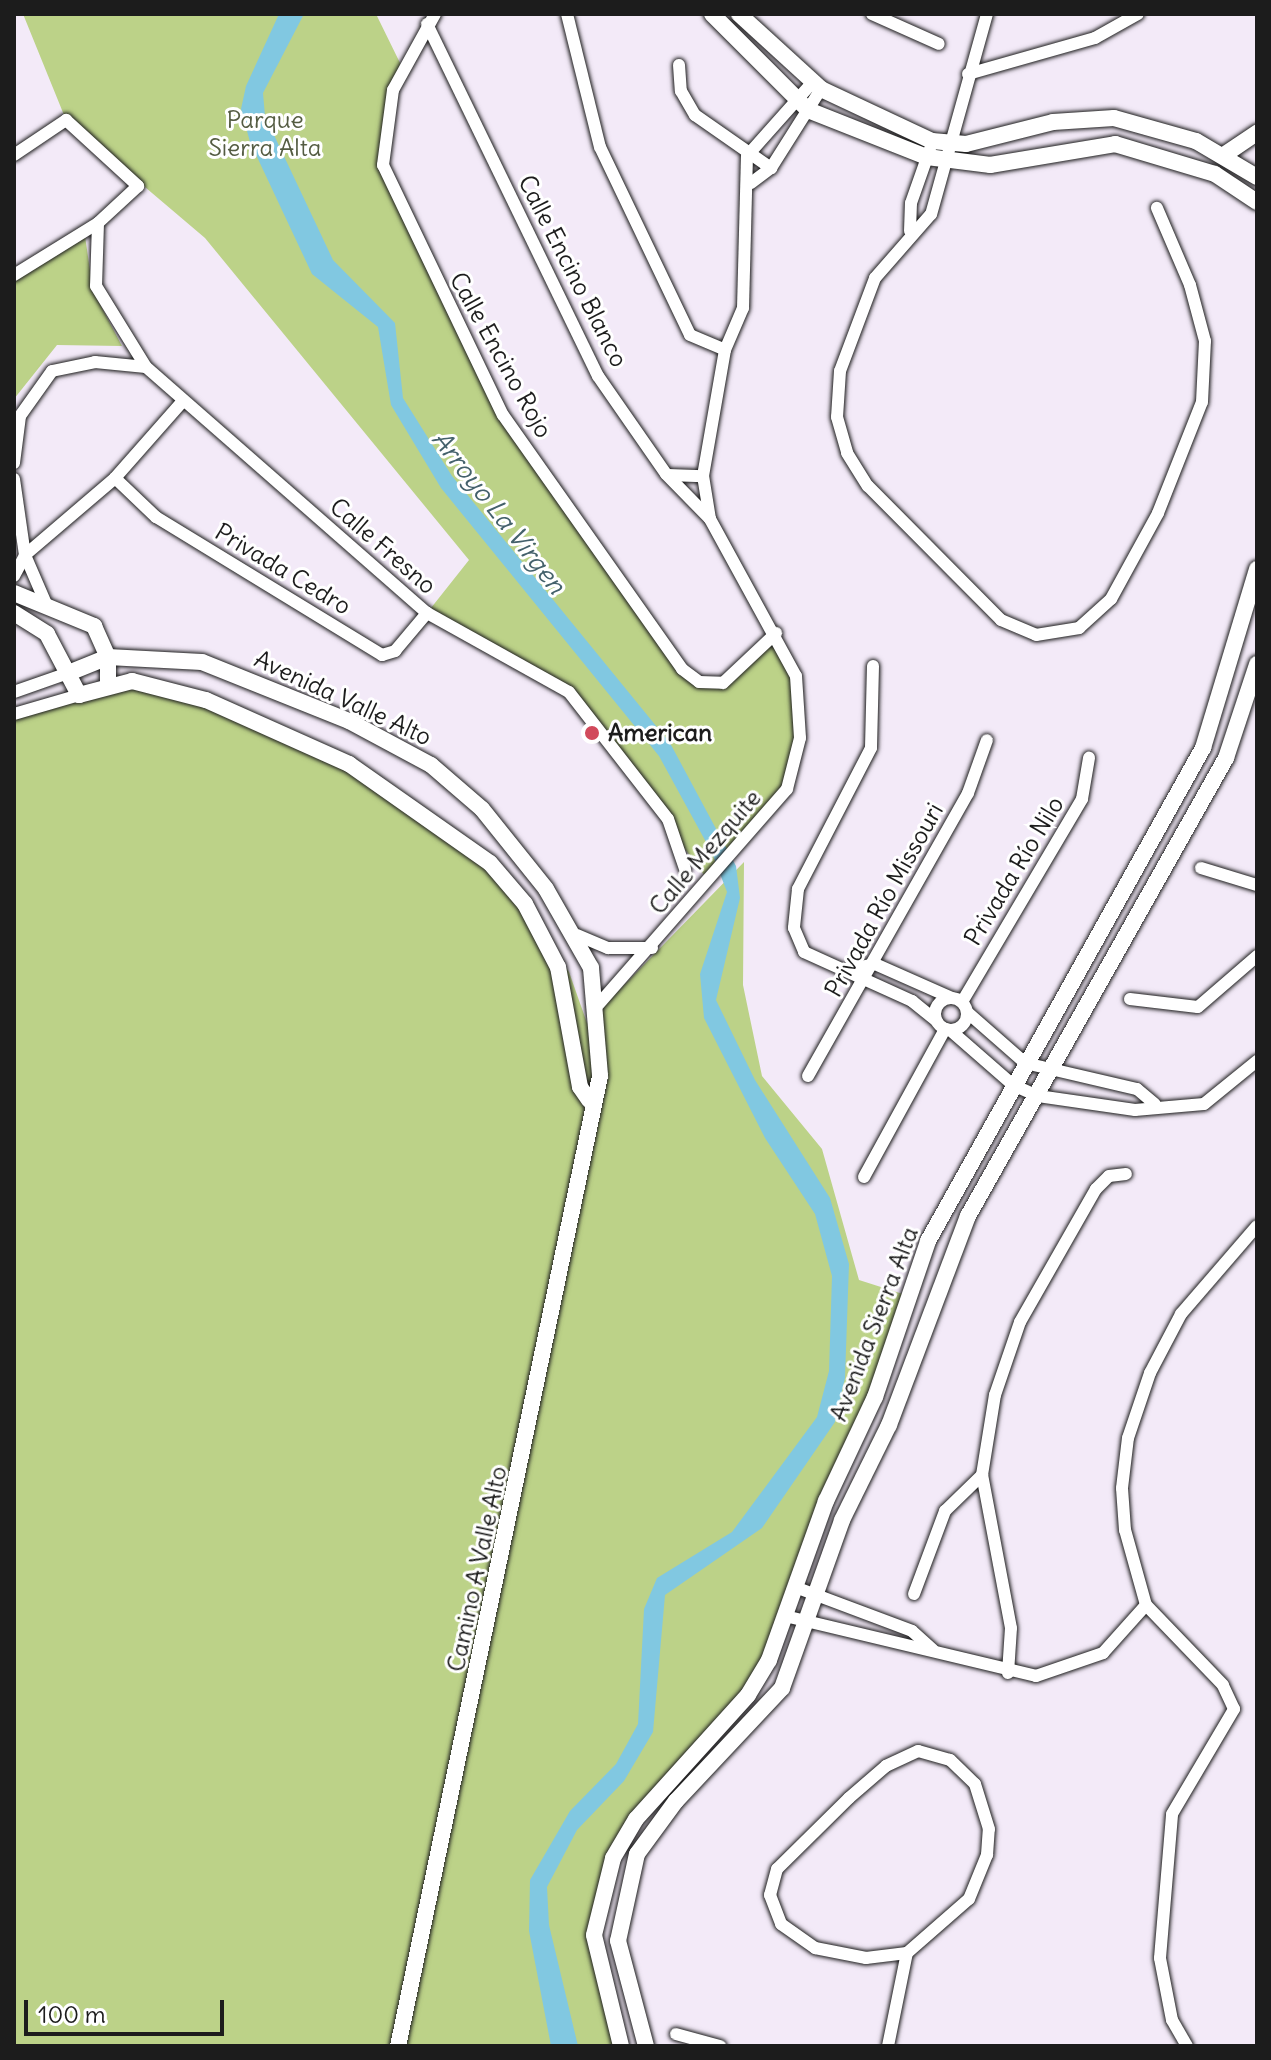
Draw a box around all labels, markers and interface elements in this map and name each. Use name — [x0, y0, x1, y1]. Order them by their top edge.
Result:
park label: Parque Sierra Alta — [209, 106, 321, 162]
street label: Calle Encino Blanco — [512, 170, 634, 372]
street label: Calle Encino Rojo — [444, 267, 558, 443]
water label: Arroyo La Virgen — [426, 424, 572, 600]
street label: Calle Fresno — [324, 492, 442, 600]
street label: Privada Cedro — [210, 517, 356, 621]
street label: Avenida Valle Alto — [250, 644, 436, 752]
place label: American — [608, 719, 712, 747]
marker: American — [583, 724, 601, 742]
street label: Calle Mezquite — [643, 784, 767, 920]
street label: Privada Río Nilo — [958, 791, 1070, 951]
street label: Privada Río Missouri — [819, 798, 949, 1002]
street label: Avenida Sierra Alta — [824, 1223, 924, 1425]
street label: Camino A Valle Alto — [441, 1464, 513, 1674]
scale bar — [28, 1984, 228, 2034]
text: 100 m — [38, 1999, 106, 2029]

